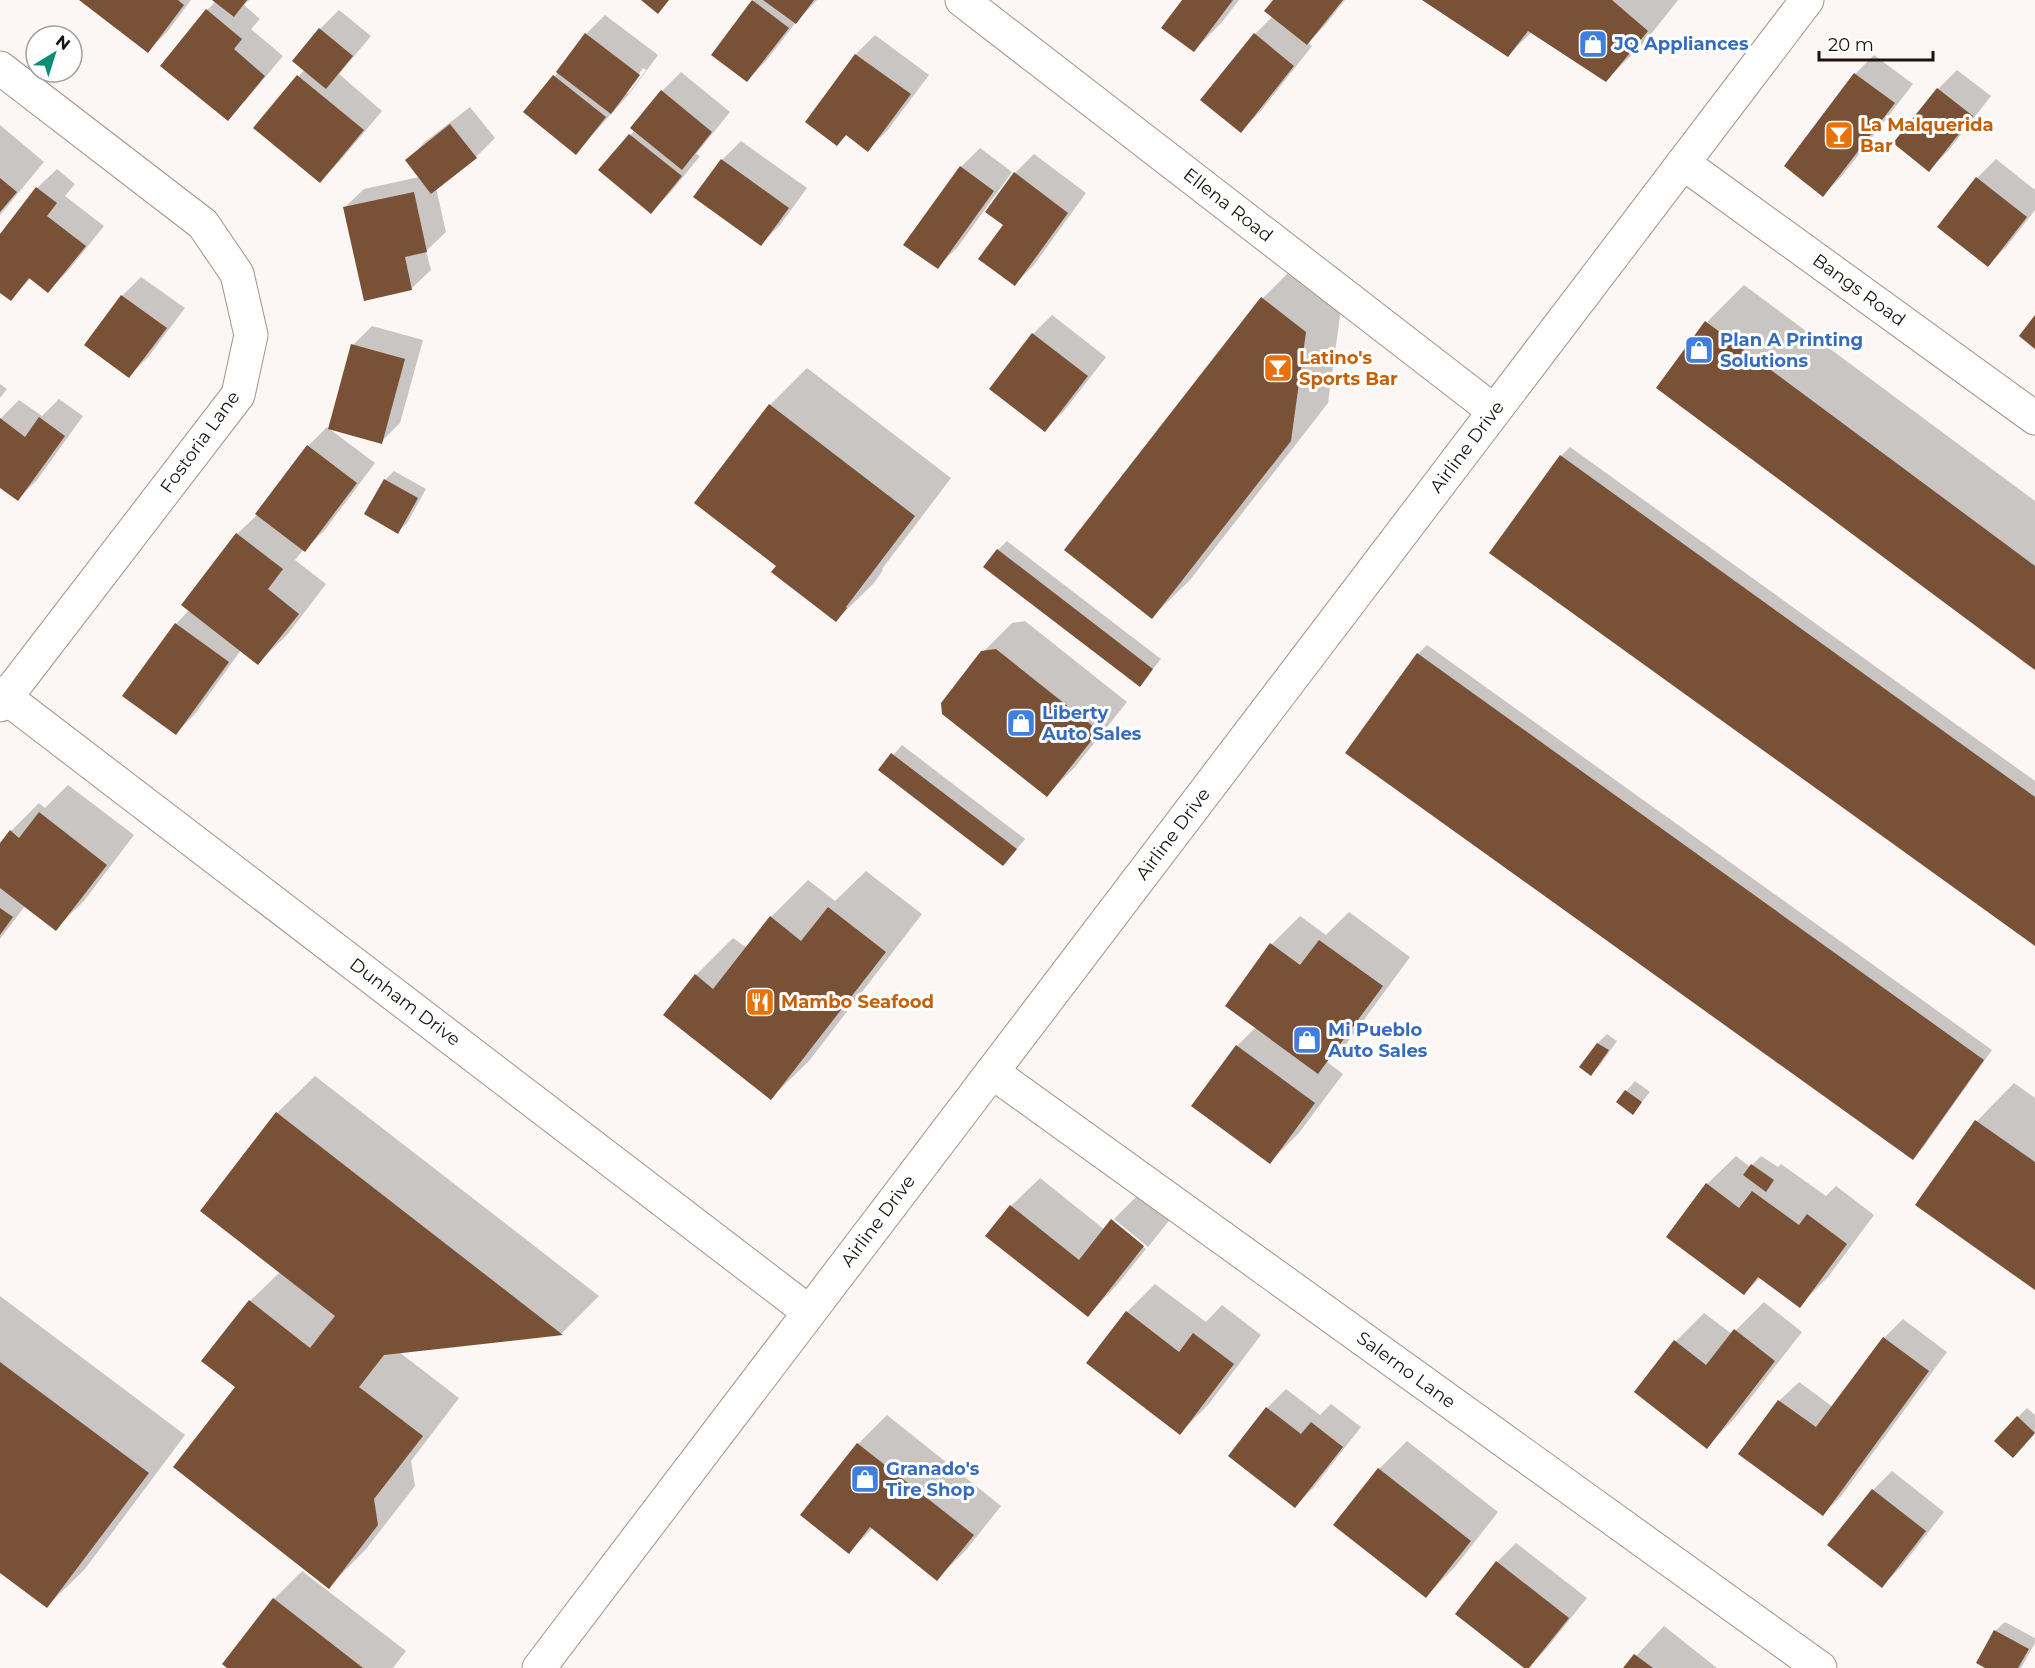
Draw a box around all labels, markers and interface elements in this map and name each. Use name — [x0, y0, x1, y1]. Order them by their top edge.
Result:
north arrow — [24, 24, 84, 84]
scale bar — [1819, 24, 1933, 62]
shop icon: JQ Appliances — [1577, 28, 1609, 60]
text: N — [52, 31, 74, 54]
place label: JQ Appliances — [1613, 33, 1749, 55]
text: 20 m — [1828, 34, 1874, 56]
place label: La Malquerida Bar — [1860, 114, 1994, 157]
bar icon: La Malquerida Bar — [1823, 119, 1855, 151]
street label: Ellena Road — [1179, 163, 1277, 247]
street label: Bangs Road — [1808, 249, 1910, 331]
place label: Plan A Printing Solutions — [1720, 329, 1863, 372]
shop icon: Plan A Printing Solutions — [1683, 334, 1715, 366]
place label: Latino's Sports Bar — [1299, 347, 1398, 390]
bar icon: Latino's Sports Bar — [1262, 352, 1294, 384]
street label: Fostoria Lane — [156, 387, 245, 497]
street label: Airline Drive — [1425, 397, 1509, 497]
place label: Liberty Auto Sales — [1041, 702, 1142, 745]
shop icon: Liberty Auto Sales — [1005, 707, 1037, 739]
street label: Airline Drive — [1131, 784, 1215, 884]
street label: Dunham Drive — [345, 953, 465, 1051]
restaurant icon: Mambo Seafood — [744, 986, 776, 1018]
place label: Mambo Seafood — [781, 991, 934, 1013]
place label: Mi Pueblo Auto Sales — [1327, 1019, 1428, 1062]
shop icon: Mi Pueblo Auto Sales — [1291, 1024, 1323, 1056]
street label: Airline Drive — [836, 1171, 920, 1271]
street label: Salerno Lane — [1352, 1327, 1460, 1413]
place label: Granado's Tire Shop — [886, 1458, 980, 1501]
shop icon: Granado's Tire Shop — [849, 1463, 881, 1495]

